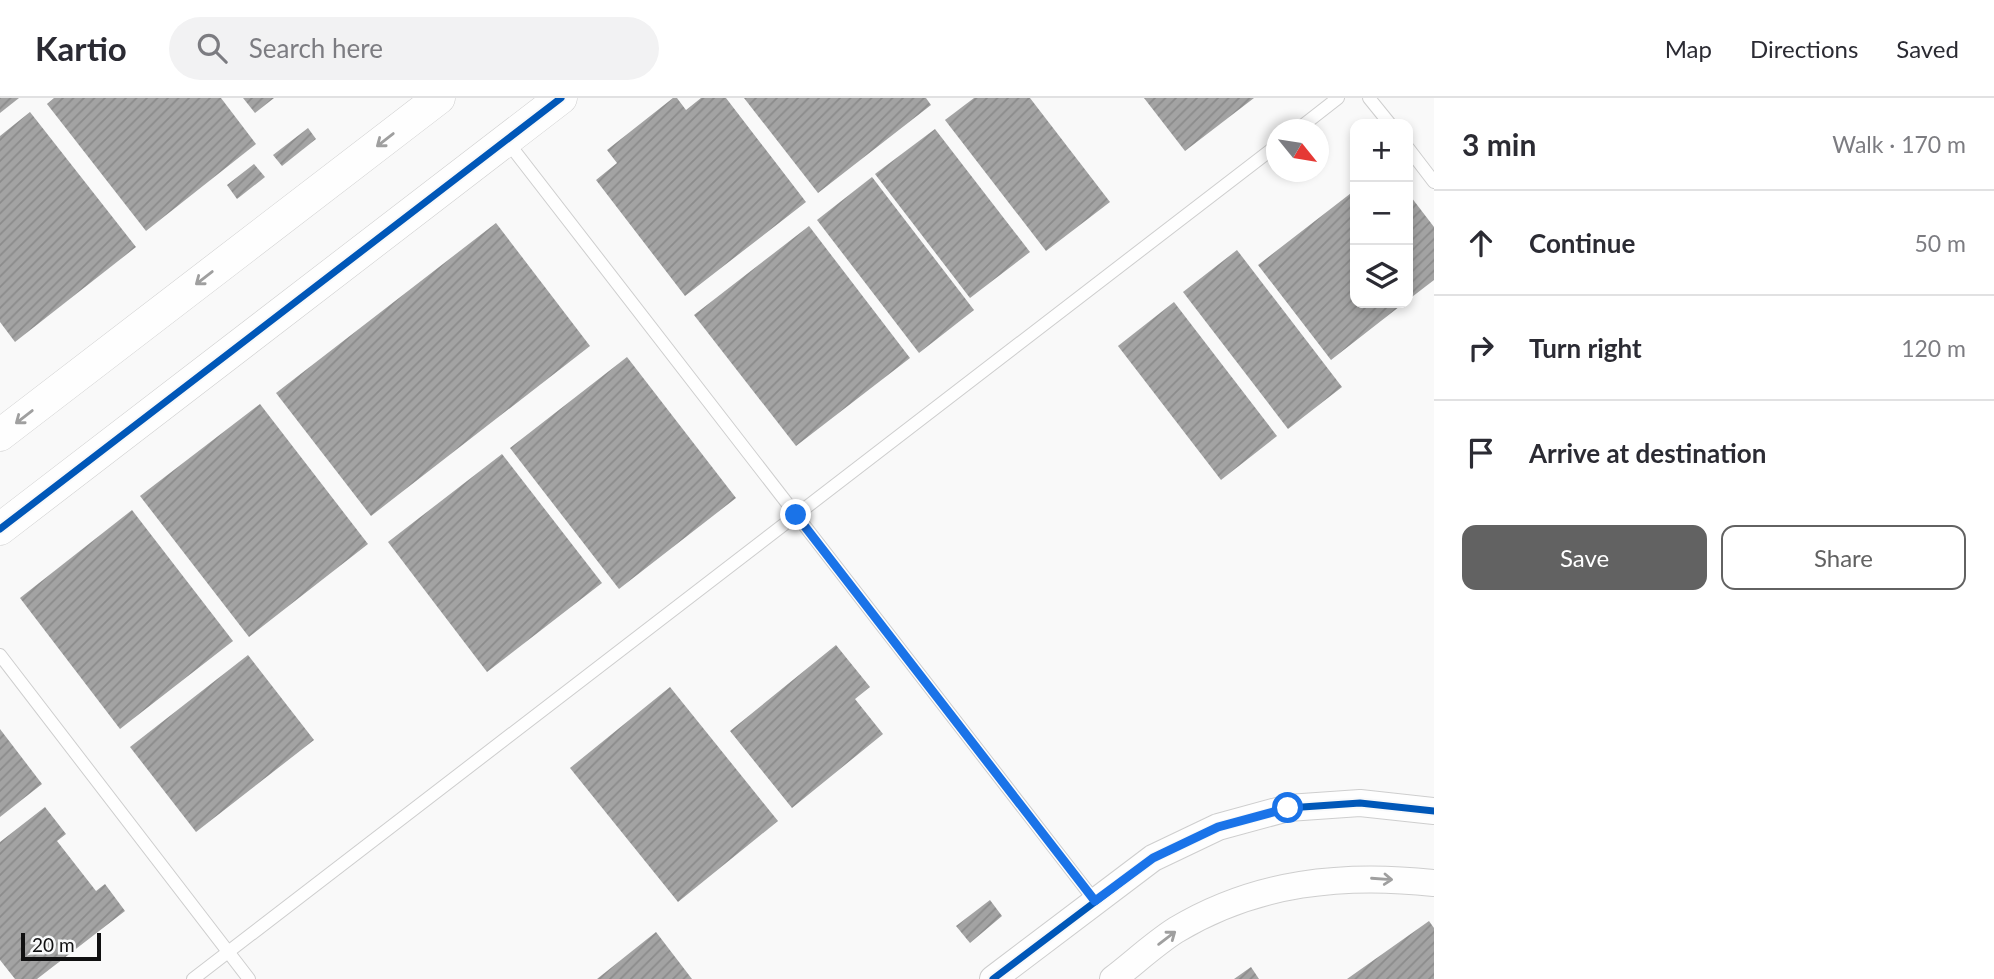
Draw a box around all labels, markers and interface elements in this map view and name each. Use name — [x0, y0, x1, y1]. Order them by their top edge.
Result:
search box — [169, 17, 659, 80]
text: Kartio — [35, 28, 127, 68]
icon: search — [193, 29, 231, 67]
text: Search here — [249, 32, 383, 64]
text: Map — [1665, 34, 1712, 63]
text: Directions — [1750, 34, 1858, 63]
text: Saved — [1896, 34, 1959, 63]
north arrow — [1266, 119, 1329, 182]
map controls — [1350, 119, 1413, 308]
button: + — [1350, 119, 1413, 182]
text: 3 min — [1462, 126, 1536, 162]
text: Walk · 170 m — [1832, 130, 1966, 158]
one-way arrow — [376, 132, 394, 147]
button: − — [1350, 182, 1413, 245]
icon: ahead — [1462, 224, 1500, 262]
text: Continue — [1529, 227, 1635, 259]
text: 50 m — [1915, 229, 1966, 257]
button: layers — [1350, 245, 1413, 308]
one-way arrow — [196, 271, 214, 286]
icon: right — [1462, 329, 1500, 367]
text: Turn right — [1529, 332, 1642, 364]
text: 120 m — [1901, 334, 1966, 362]
one-way arrow — [15, 409, 34, 424]
icon: arrive — [1462, 434, 1500, 472]
text: Arrive at destination — [1529, 437, 1766, 469]
route end — [780, 499, 811, 530]
button: Save — [1462, 525, 1707, 590]
button: Share — [1721, 525, 1966, 590]
route start — [1272, 792, 1303, 823]
one-way arrow — [1370, 873, 1393, 886]
scale bar — [21, 930, 102, 962]
one-way arrow — [1157, 930, 1176, 945]
text: 20 m — [32, 933, 75, 956]

